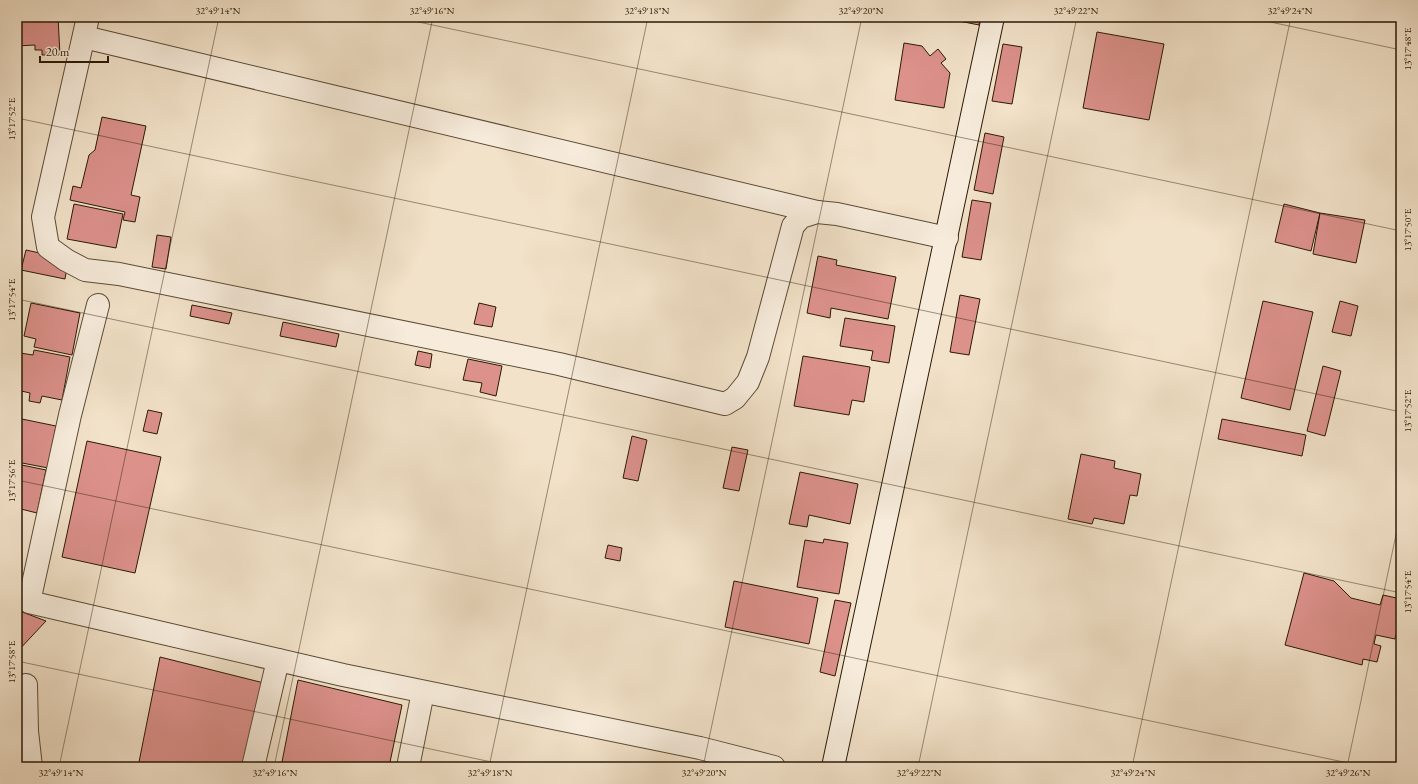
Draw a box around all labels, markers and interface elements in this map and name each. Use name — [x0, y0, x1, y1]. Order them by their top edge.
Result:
text: 32°49'14"N — [196, 4, 241, 17]
text: 32°49'16"N — [410, 4, 455, 17]
text: 32°49'18"N — [625, 4, 670, 17]
text: 32°49'20"N — [839, 4, 884, 17]
text: 32°49'22"N — [1054, 4, 1099, 17]
text: 32°49'24"N — [1268, 4, 1313, 17]
text: 13°17'48"E — [1401, 27, 1414, 70]
scale bar — [40, 38, 108, 64]
text: 20 m — [46, 44, 70, 60]
text: 13°17'52"E — [5, 97, 18, 140]
text: 13°17'50"E — [1401, 208, 1414, 251]
text: 13°17'54"E — [5, 278, 18, 321]
text: 13°17'52"E — [1401, 389, 1414, 432]
text: 13°17'56"E — [5, 459, 18, 502]
text: 13°17'54"E — [1401, 570, 1414, 613]
text: 13°17'58"E — [5, 640, 18, 683]
text: 32°49'14"N — [39, 766, 84, 779]
text: 32°49'16"N — [253, 766, 298, 779]
text: 32°49'18"N — [468, 766, 513, 779]
text: 32°49'20"N — [682, 766, 727, 779]
text: 32°49'22"N — [897, 766, 942, 779]
text: 32°49'24"N — [1111, 766, 1156, 779]
text: 32°49'26"N — [1326, 766, 1371, 779]

